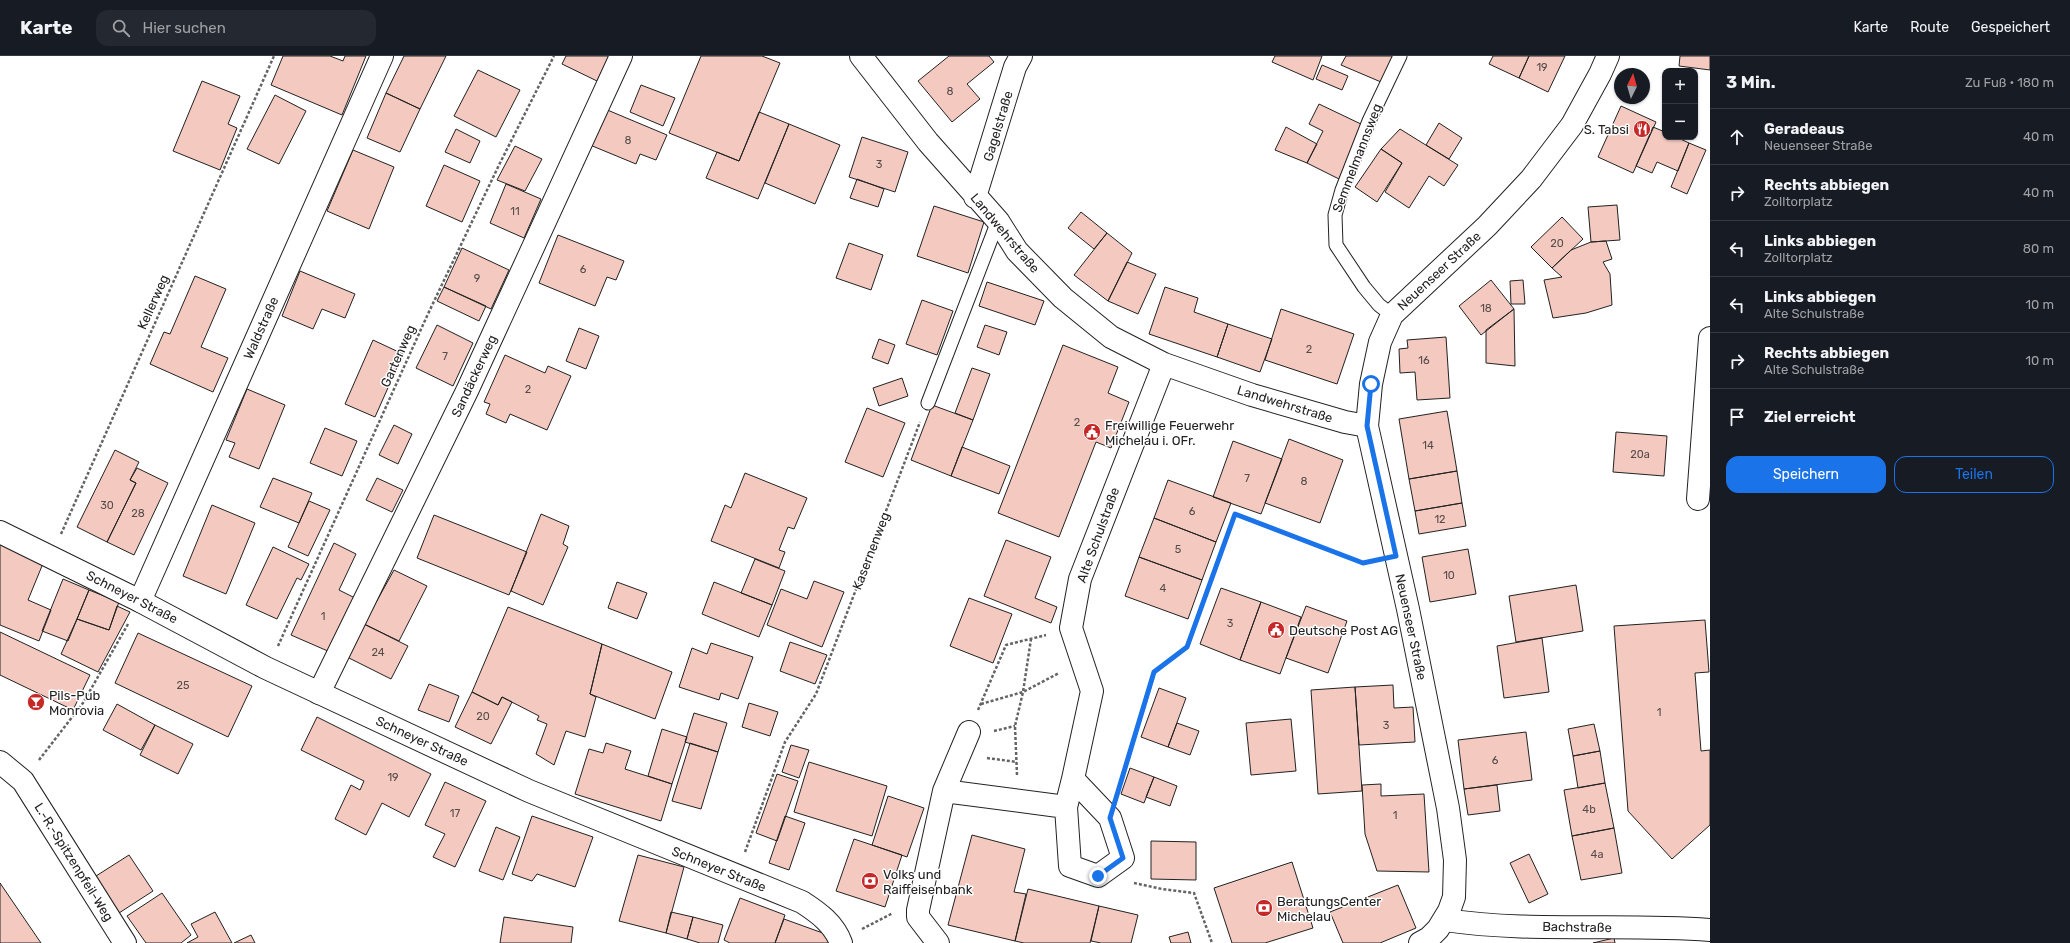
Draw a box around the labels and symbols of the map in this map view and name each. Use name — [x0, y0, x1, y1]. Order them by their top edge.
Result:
house number: 19 — [1536, 61, 1548, 74]
north arrow — [1614, 68, 1650, 104]
house number: 8 — [947, 85, 954, 98]
street label: Gagelstraße — [980, 89, 1017, 163]
street label: Semmelmannsweg — [1329, 102, 1386, 215]
restaurant icon: S. Tabsi — [1632, 119, 1652, 139]
place label: S. Tabsi — [1584, 122, 1629, 137]
house number: 8 — [625, 134, 632, 147]
house number: 3 — [876, 158, 883, 171]
street label: Landwehrstraße — [967, 190, 1043, 276]
house number: 11 — [510, 205, 520, 218]
street label: Neuenseer Straße — [1394, 229, 1484, 313]
house number: 20 — [1550, 237, 1564, 250]
house number: 6 — [580, 263, 587, 276]
street label: Kellerweg — [134, 272, 173, 332]
house number: 9 — [474, 272, 480, 285]
street label: Waldstraße — [241, 294, 281, 362]
house number: 18 — [1480, 302, 1492, 315]
street label: Gartenweg — [378, 323, 419, 390]
street label: Sandäckerweg — [448, 332, 501, 420]
house number: 2 — [1306, 343, 1312, 356]
house number: 7 — [442, 350, 448, 363]
house number: 16 — [1418, 354, 1430, 367]
route start — [1362, 375, 1380, 393]
street label: Landwehrstraße — [1235, 382, 1335, 426]
house number: 2 — [525, 383, 531, 396]
house number: 2 — [1074, 416, 1080, 429]
place label: Freiwillige Feuerwehr Michelau i. OFr. — [1105, 418, 1234, 448]
public building icon: Freiwillige Feuerwehr Michelau i. OFr. — [1082, 422, 1102, 442]
house number: 14 — [1422, 439, 1434, 452]
house number: 20a — [1630, 448, 1650, 461]
house number: 7 — [1244, 472, 1250, 485]
house number: 8 — [1301, 475, 1308, 488]
street label: Alte Schulstraße — [1074, 485, 1122, 585]
house number: 30 — [100, 499, 114, 512]
house number: 6 — [1189, 505, 1196, 518]
house number: 28 — [131, 507, 145, 520]
street label: Kasernenweg — [849, 510, 894, 592]
house number: 12 — [1434, 513, 1446, 526]
house number: 5 — [1175, 543, 1182, 556]
street label: Schneyer Straße — [84, 568, 180, 626]
house number: 10 — [1443, 569, 1455, 582]
street label: Neuenseer Straße — [1392, 572, 1430, 682]
house number: 4 — [1160, 582, 1167, 595]
house number: 1 — [321, 610, 325, 623]
house number: 3 — [1227, 617, 1234, 630]
public building icon: Deutsche Post AG — [1266, 620, 1286, 640]
place label: Deutsche Post AG — [1289, 623, 1398, 638]
house number: 24 — [371, 646, 385, 659]
house number: 25 — [177, 679, 190, 692]
place label: Pils-Pub Monrovia — [49, 688, 104, 718]
bar icon: Pils-Pub Monrovia — [26, 692, 46, 712]
house number: 1 — [1657, 706, 1661, 719]
house number: 20 — [476, 710, 490, 723]
street label: Schneyer Straße — [373, 713, 471, 769]
house number: 3 — [1383, 719, 1390, 732]
house number: 6 — [1492, 754, 1499, 767]
house number: 19 — [387, 771, 399, 784]
street label: L.-R.-Spitzenpfeil-Weg — [31, 800, 117, 924]
house number: 4b — [1582, 803, 1596, 816]
house number: 17 — [450, 807, 461, 820]
house number: 1 — [1393, 809, 1397, 822]
street label: Schneyer Straße — [670, 843, 768, 895]
house number: 4a — [1591, 848, 1603, 861]
place label: Volks und Raiffeisenbank — [883, 867, 973, 897]
route end — [1089, 867, 1107, 885]
bank icon: Volks und Raiffeisenbank — [860, 871, 880, 891]
place label: BeratungsCenter Michelau — [1277, 894, 1381, 924]
bank icon: BeratungsCenter Michelau — [1254, 898, 1274, 918]
street label: Bachstraße — [1542, 919, 1612, 935]

